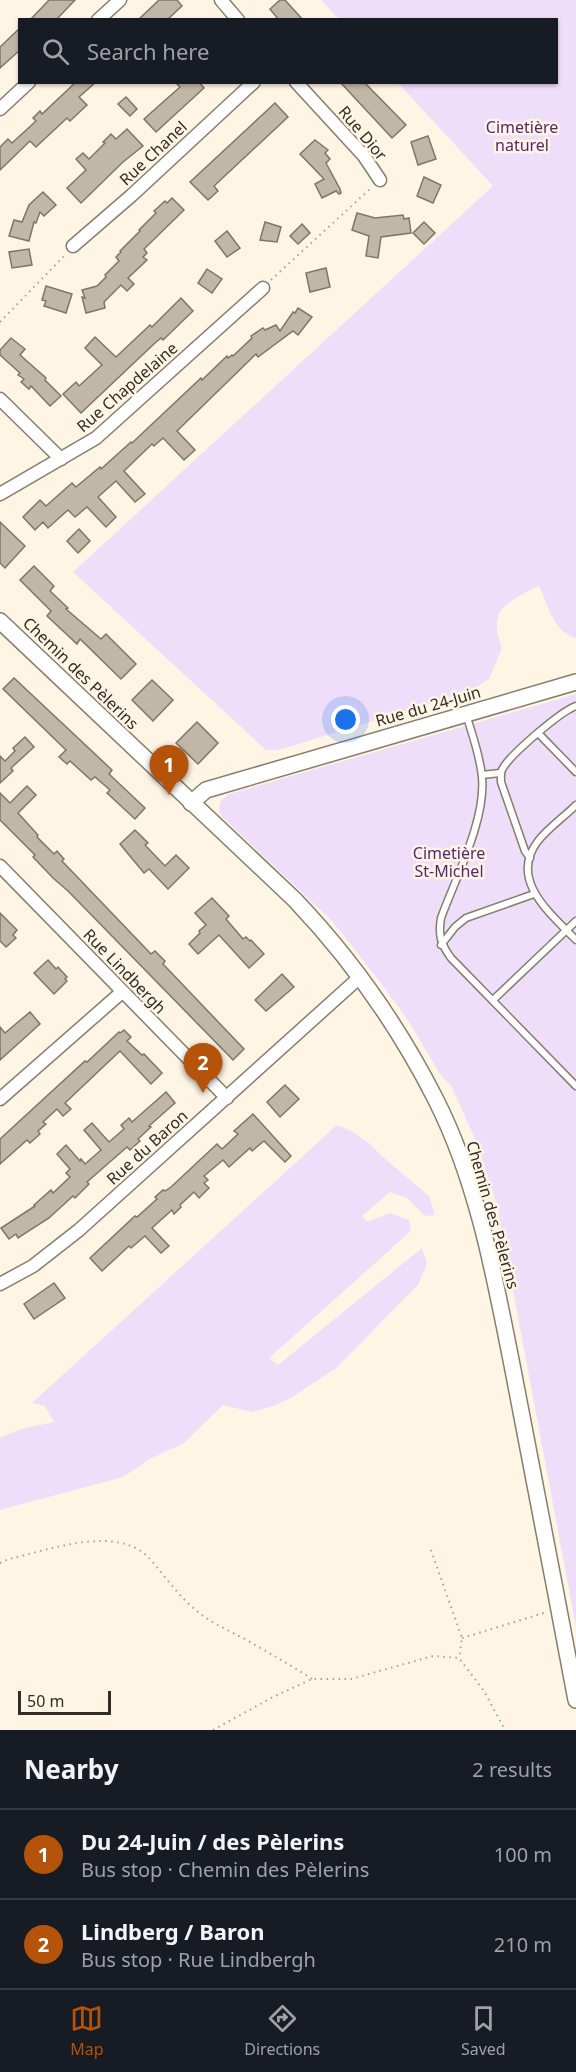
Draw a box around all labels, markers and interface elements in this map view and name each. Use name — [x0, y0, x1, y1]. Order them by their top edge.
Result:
search box — [18, 18, 558, 84]
icon: search — [39, 35, 72, 68]
text: Search here — [87, 36, 209, 66]
street label: Rue Dior — [334, 101, 393, 165]
street label: Rue Chanel — [114, 116, 192, 190]
park label: Cimetière naturel — [486, 116, 558, 156]
street label: Rue Chapdelaine — [72, 337, 182, 437]
street label: Chemin des Pèlerins — [18, 612, 144, 734]
street label: Rue du 24-Juin — [373, 680, 483, 732]
your location — [331, 705, 360, 734]
pin: 1 — [150, 746, 188, 795]
park label: Cimetière St-Michel — [413, 842, 485, 882]
street label: Rue Lindbergh — [79, 924, 171, 1018]
pin: 2 — [184, 1044, 222, 1093]
street label: Rue du Baron — [102, 1105, 192, 1189]
street label: Chemin des Pèlerins — [461, 1138, 525, 1292]
scale bar — [18, 1688, 111, 1716]
text: 50 m — [27, 1690, 64, 1712]
text: Nearby — [24, 1751, 119, 1787]
text: 2 results — [472, 1756, 552, 1783]
text: Du 24-Juin / des Pèlerins — [81, 1826, 344, 1856]
text: 1 — [38, 1841, 49, 1868]
text: 100 m — [494, 1841, 552, 1868]
text: Bus stop · Chemin des Pèlerins — [81, 1856, 369, 1883]
text: Lindberg / Baron — [81, 1916, 264, 1946]
text: 2 — [38, 1931, 49, 1958]
text: 210 m — [494, 1931, 552, 1958]
text: Bus stop · Rue Lindbergh — [81, 1946, 316, 1973]
tab: Map — [70, 2002, 104, 2060]
tab: Directions — [244, 2002, 320, 2060]
tab: Saved — [461, 2002, 506, 2060]

